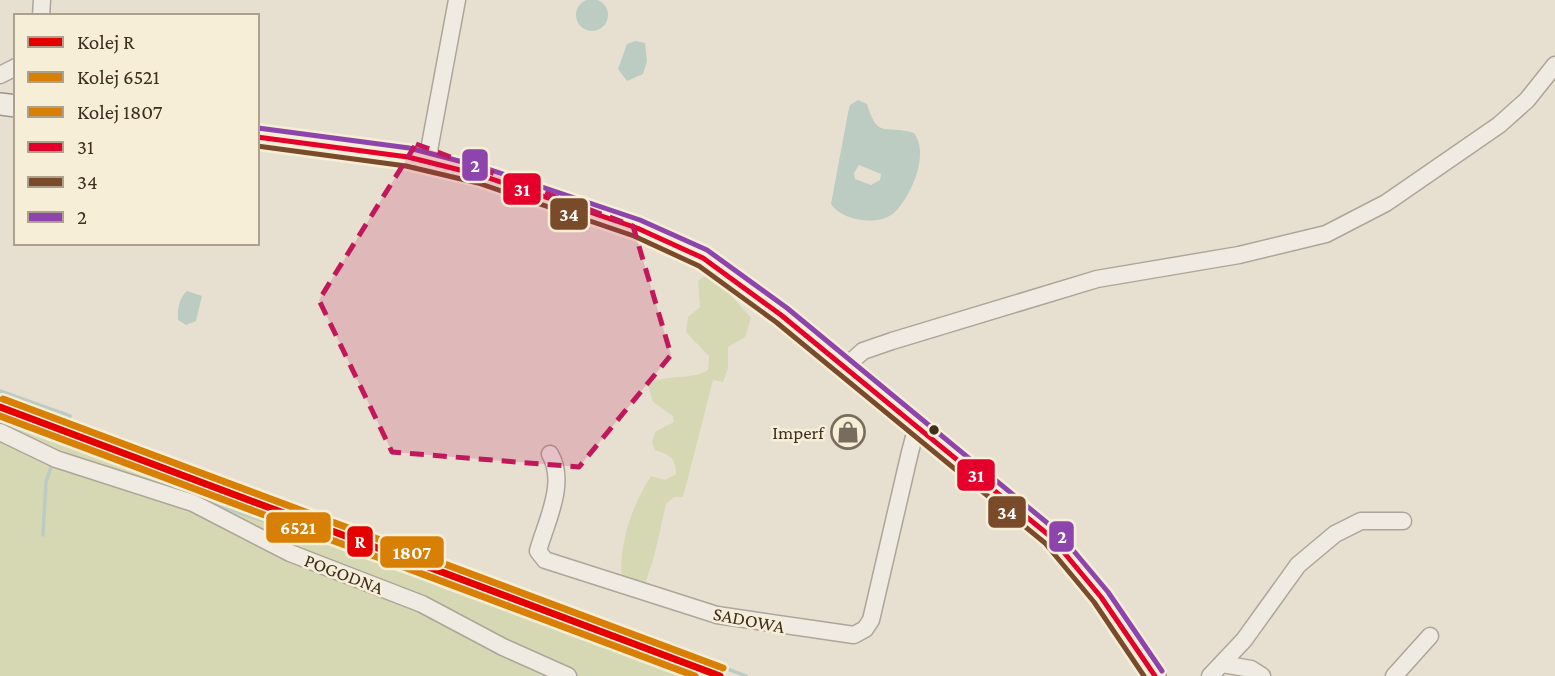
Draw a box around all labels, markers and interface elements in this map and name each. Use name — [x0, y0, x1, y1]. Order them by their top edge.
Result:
legend — [14, 14, 259, 245]
text: Kolej R — [77, 30, 135, 54]
text: Kolej 6521 — [77, 65, 160, 89]
text: Kolej 1807 — [77, 100, 163, 124]
text: 31 — [77, 135, 94, 159]
line badge: 2 — [461, 148, 489, 182]
text: 2 — [470, 155, 480, 176]
text: 34 — [77, 170, 98, 194]
line badge: 31 — [502, 172, 542, 206]
text: 31 — [514, 179, 530, 200]
line badge: 34 — [549, 197, 589, 231]
text: 34 — [559, 204, 579, 225]
text: 2 — [77, 205, 87, 229]
shop icon: Imperf — [829, 413, 867, 451]
place label: Imperf — [772, 422, 825, 443]
unlabelled marker — [927, 423, 941, 437]
line badge: 31 — [956, 458, 996, 492]
text: 31 — [968, 465, 984, 486]
line badge: 34 — [987, 495, 1027, 529]
text: 34 — [997, 502, 1017, 523]
line badge: 6521 — [265, 511, 332, 544]
text: 6521 — [280, 517, 316, 538]
line badge: 2 — [1048, 520, 1075, 553]
line badge: R — [346, 525, 374, 558]
text: 2 — [1057, 526, 1067, 547]
text: R — [354, 531, 366, 552]
line badge: 1807 — [379, 535, 445, 569]
text: 1807 — [393, 542, 431, 563]
street label: POGODNA — [302, 549, 387, 599]
street label: SADOWA — [712, 603, 787, 637]

